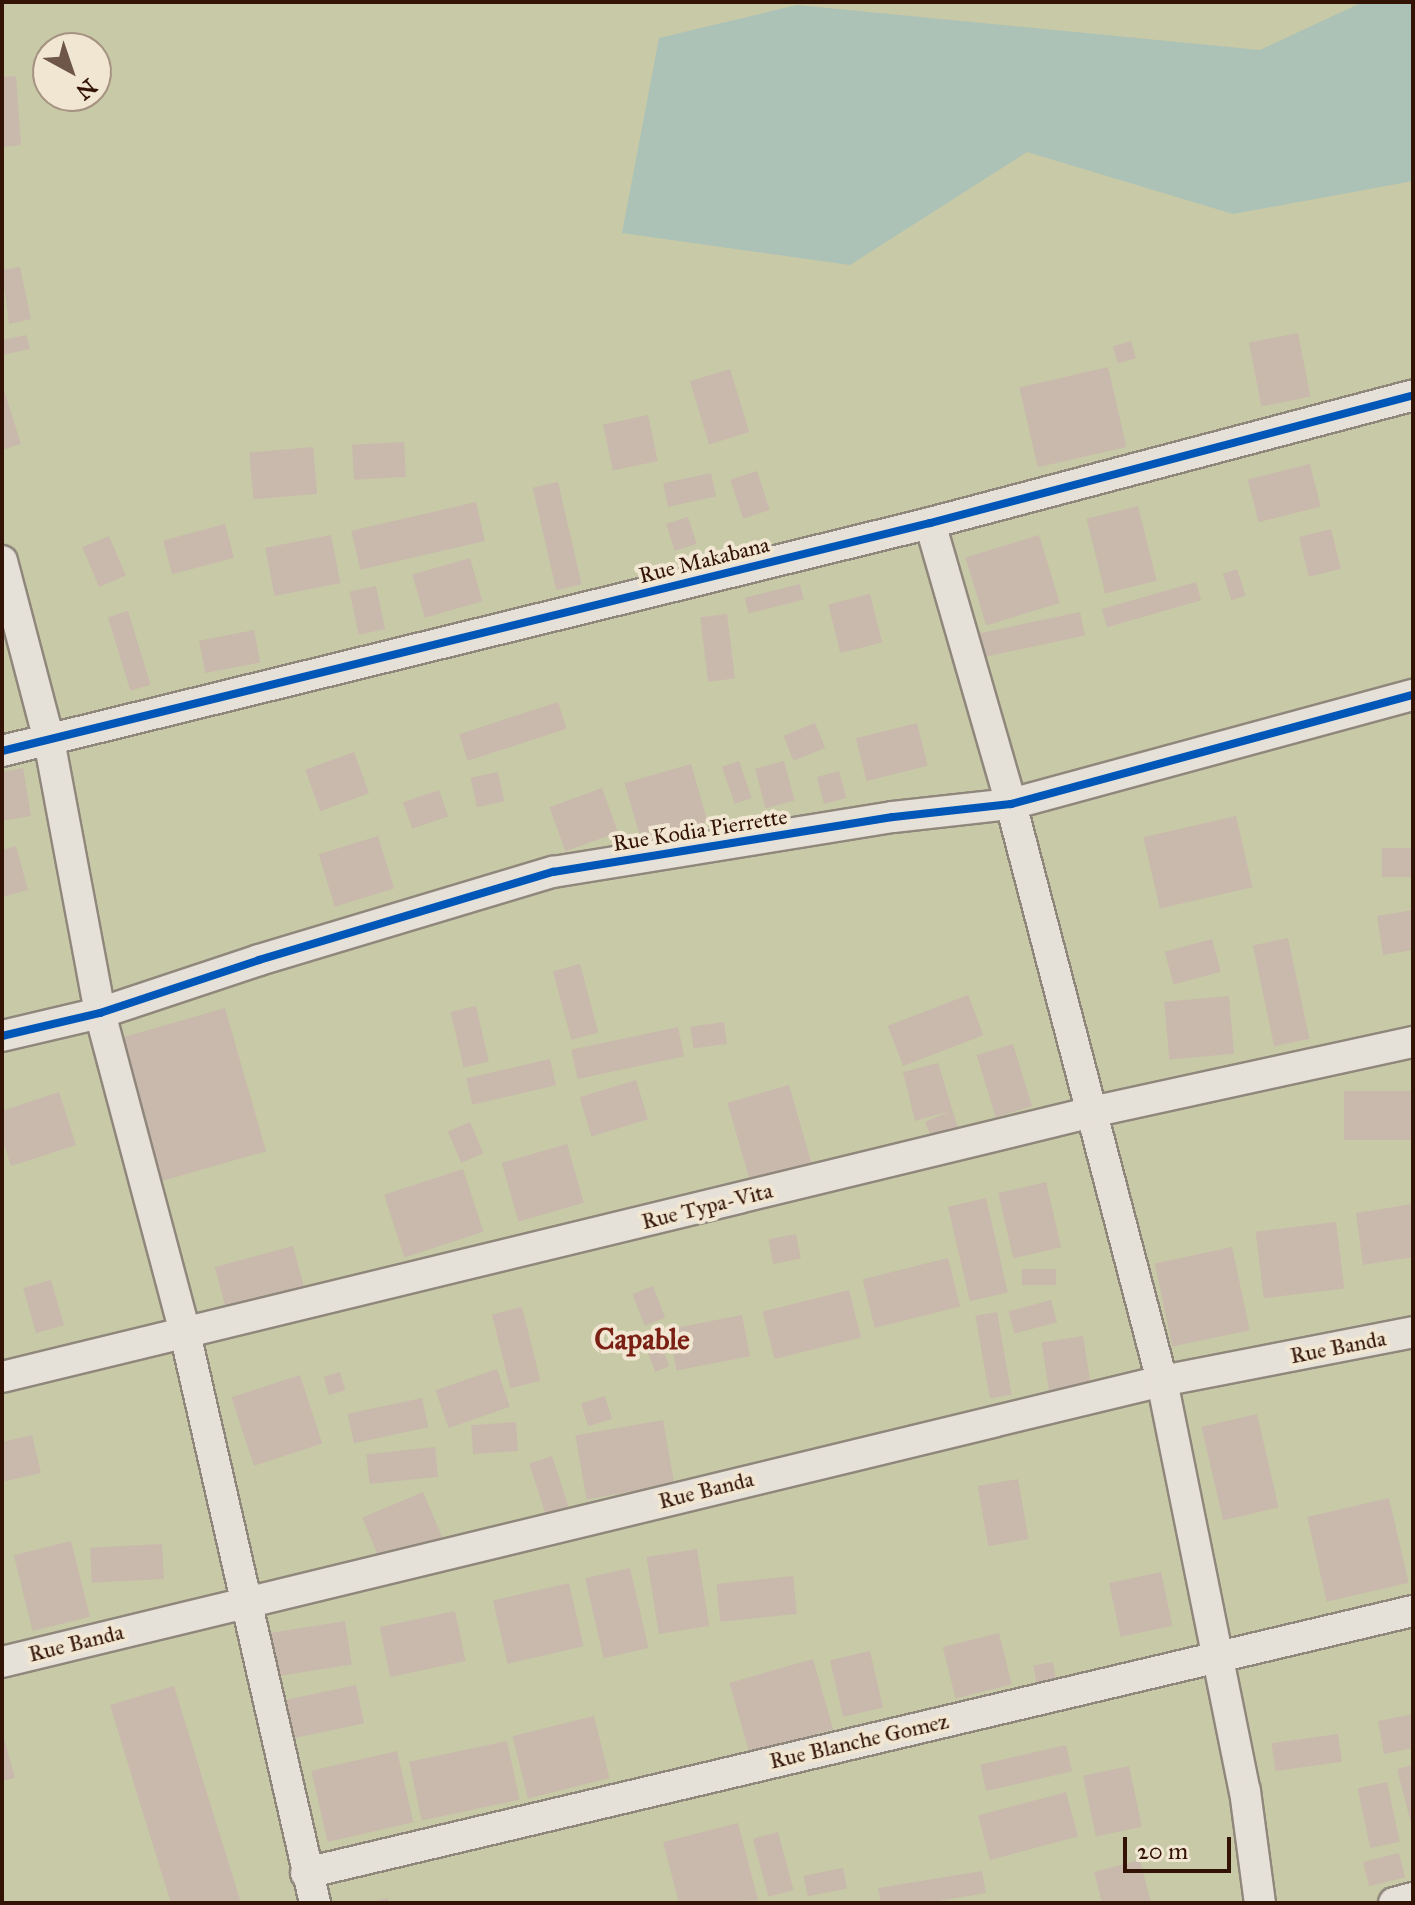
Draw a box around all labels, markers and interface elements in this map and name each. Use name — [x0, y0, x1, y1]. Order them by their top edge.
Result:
north arrow — [32, 32, 112, 112]
text: N — [71, 73, 102, 106]
street label: Rue Makabana — [636, 531, 772, 589]
street label: Rue Kodia Pierrette — [611, 803, 789, 857]
street label: Rue Typa-Vita — [639, 1177, 775, 1235]
district label: Capable — [594, 1321, 690, 1357]
street label: Rue Banda — [1288, 1325, 1388, 1369]
street label: Rue Banda — [656, 1465, 756, 1515]
street label: Rue Banda — [26, 1618, 126, 1668]
street label: Rue Blanche Gomez — [767, 1708, 951, 1774]
scale bar — [1127, 1821, 1235, 1871]
text: 20 m — [1137, 1836, 1188, 1866]

